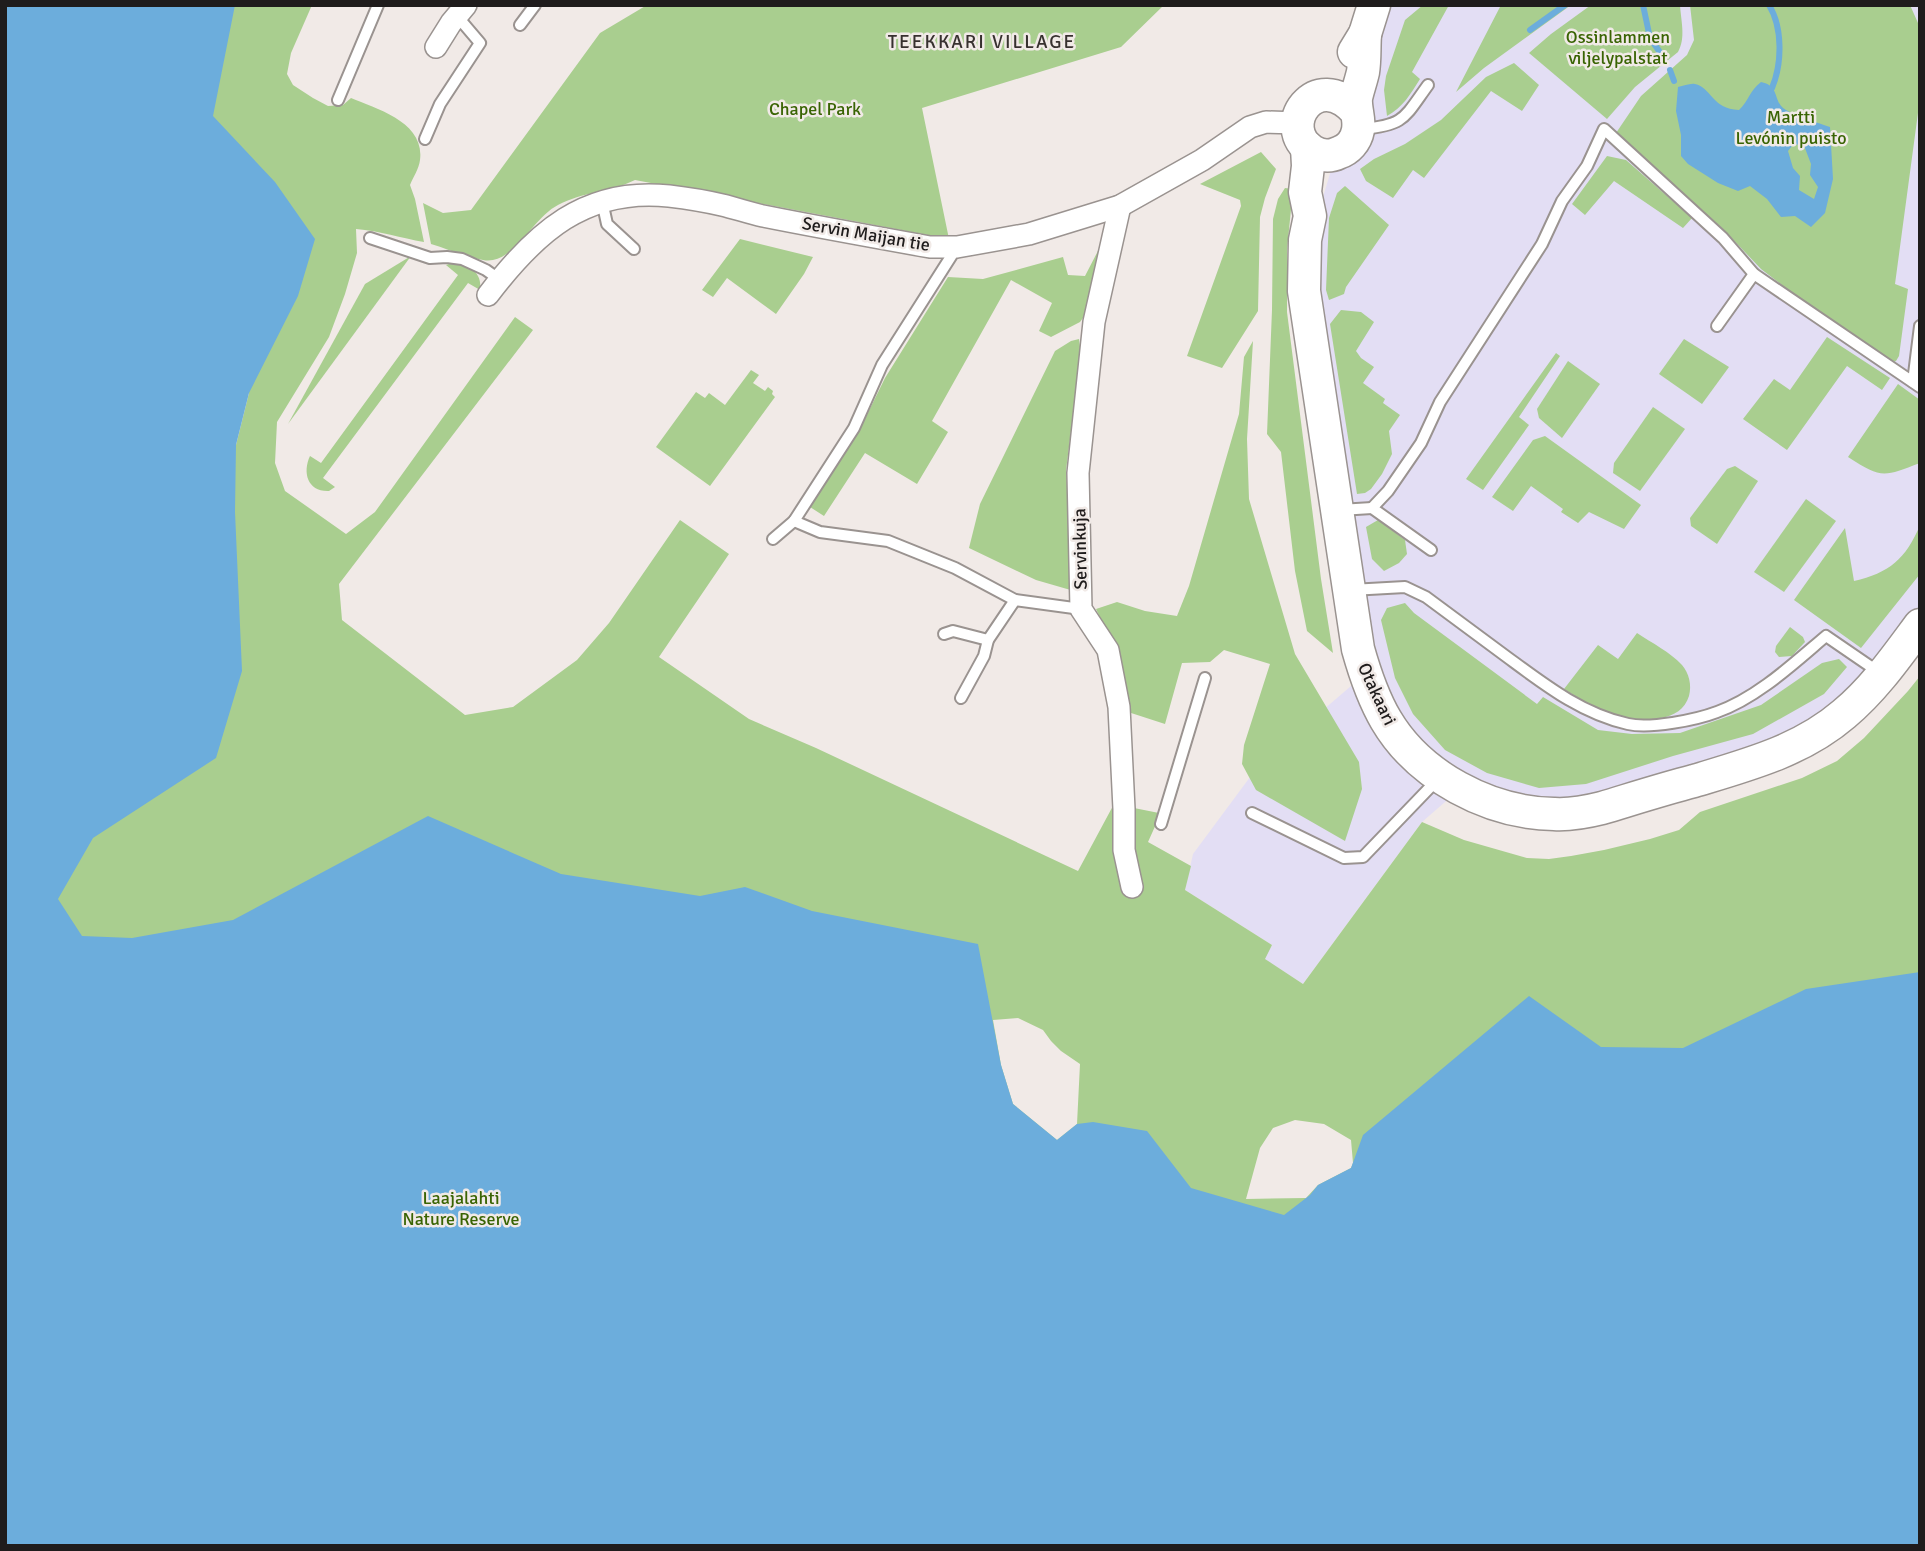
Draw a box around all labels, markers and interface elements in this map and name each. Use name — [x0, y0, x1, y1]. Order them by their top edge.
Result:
park label: Ossinlammen viljelypalstat — [1566, 26, 1670, 69]
district label: TEEKKARI VILLAGE — [888, 30, 1076, 54]
park label: Chapel Park — [769, 98, 861, 120]
park label: Martti Levónin puisto — [1735, 106, 1847, 149]
street label: Servin Maijan tie — [800, 212, 932, 256]
street label: Servinkuja — [1068, 508, 1092, 590]
street label: Otakaari — [1353, 659, 1401, 729]
park label: Laajalahti Nature Reserve — [402, 1187, 520, 1230]

